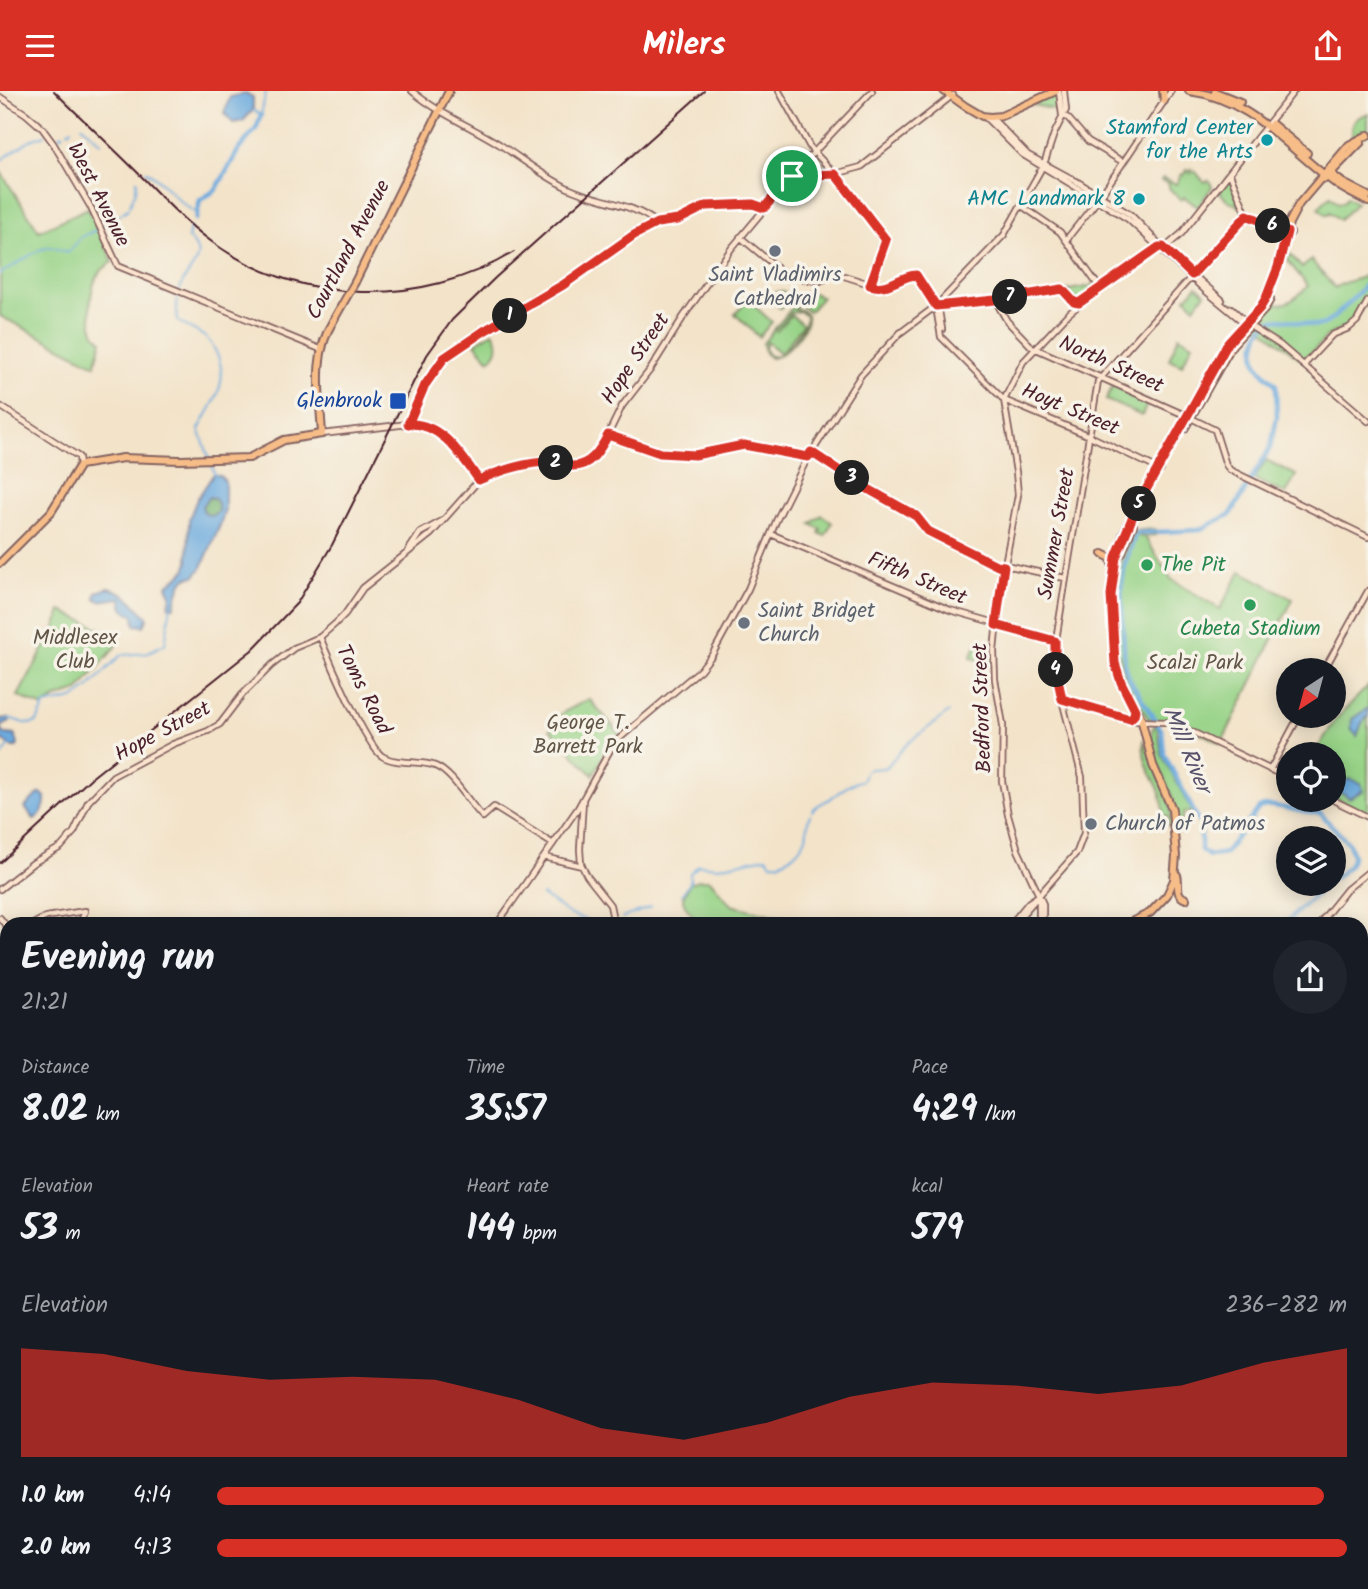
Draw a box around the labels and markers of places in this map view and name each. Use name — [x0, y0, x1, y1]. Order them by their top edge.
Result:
place label: Stamford Center for the Arts — [1106, 112, 1254, 169]
marker: Stamford Center for the Arts — [1259, 132, 1275, 148]
pin — [762, 146, 822, 206]
place label: AMC Landmark 8 — [967, 183, 1125, 216]
marker: AMC Landmark 8 — [1131, 191, 1147, 207]
pin: 6 — [1256, 209, 1290, 243]
marker: Saint Vladimirs Cathedral — [767, 243, 783, 259]
place label: Saint Vladimirs Cathedral — [709, 259, 842, 316]
pin: 7 — [992, 279, 1028, 315]
pin: 1 — [492, 299, 528, 334]
place label: Glenbrook — [297, 385, 382, 418]
marker: Glenbrook — [388, 391, 408, 411]
pin: 2 — [538, 445, 574, 481]
pin: 3 — [834, 461, 870, 495]
pin: 5 — [1122, 487, 1156, 521]
place label: The Pit — [1161, 549, 1227, 582]
marker: The Pit — [1139, 557, 1155, 573]
place label: Saint Bridget Church — [758, 595, 876, 652]
marker: Cubeta Stadium — [1242, 597, 1258, 613]
place label: Cubeta Stadium — [1180, 613, 1320, 646]
marker: Saint Bridget Church — [736, 615, 752, 631]
pin: 4 — [1038, 653, 1074, 687]
place label: Church of Patmos — [1105, 808, 1265, 841]
marker: Church of Patmos — [1083, 816, 1099, 832]

